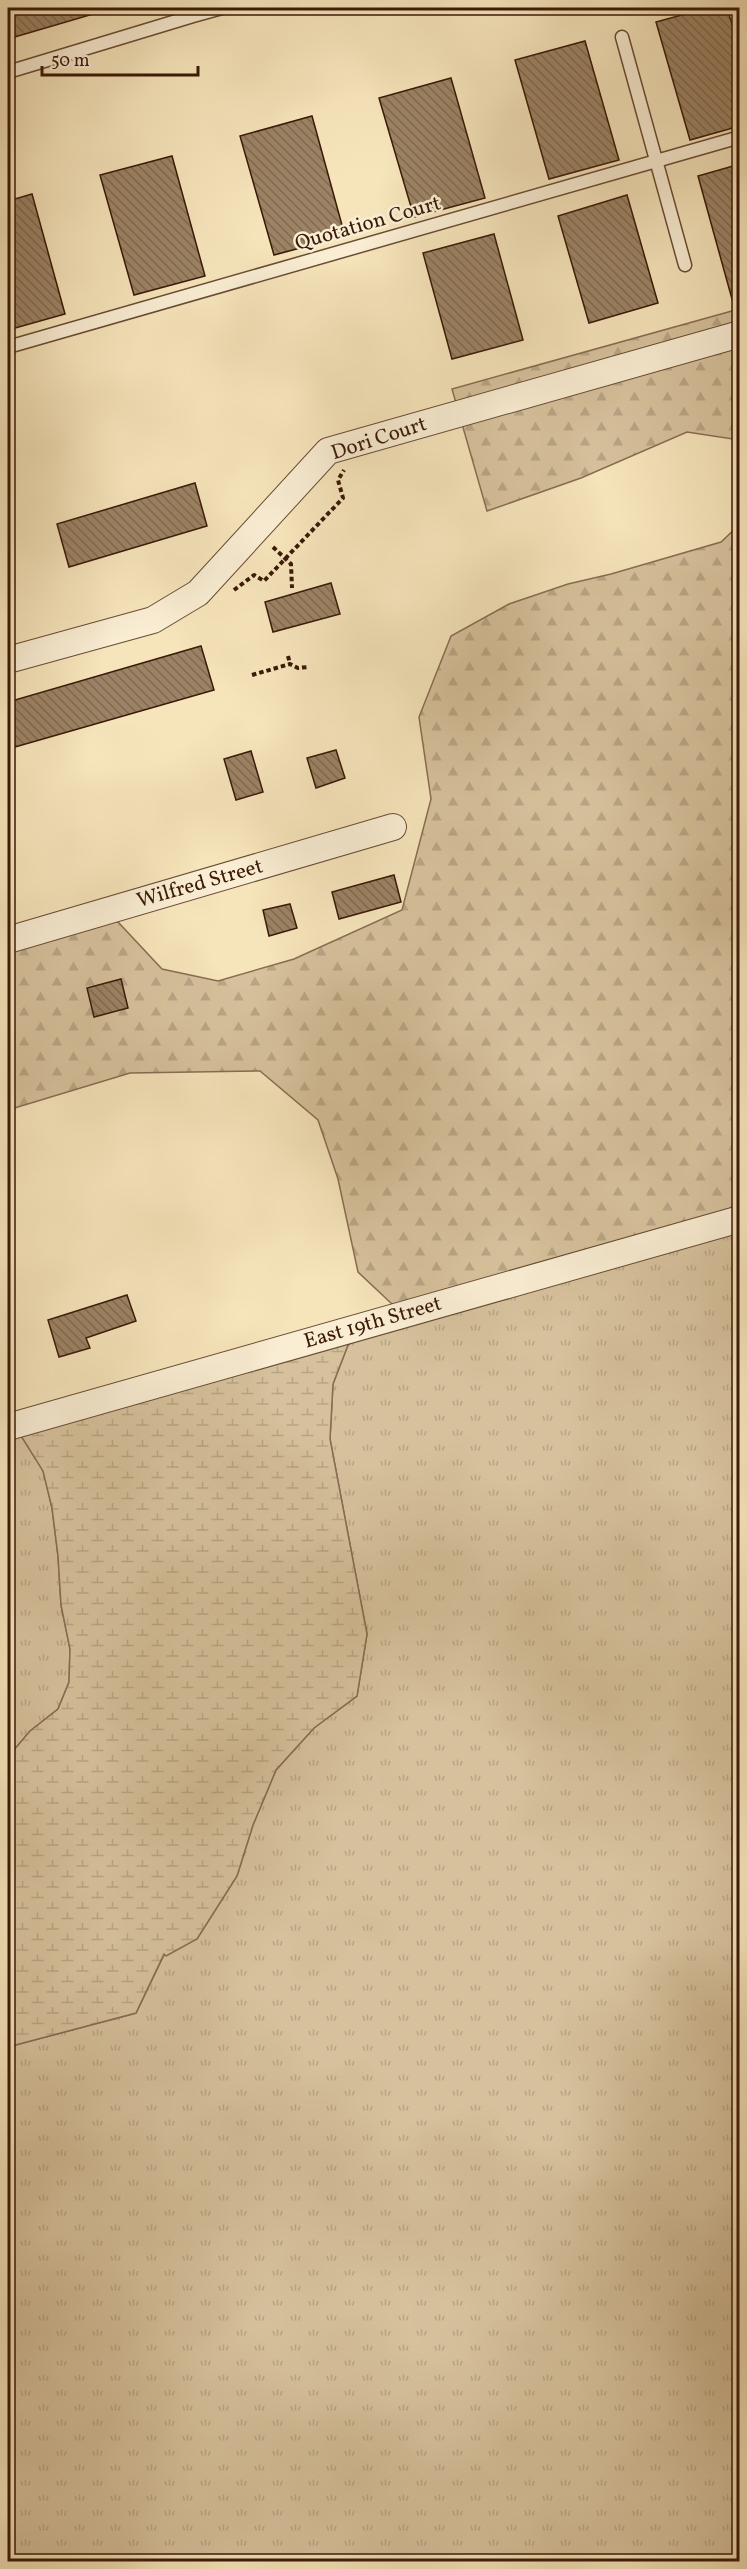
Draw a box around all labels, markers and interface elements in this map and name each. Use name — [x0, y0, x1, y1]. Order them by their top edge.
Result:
scale bar — [42, 39, 198, 77]
text: 50 m — [51, 49, 90, 74]
street label: Quotation Court — [292, 189, 444, 259]
street label: Dori Court — [328, 410, 430, 468]
street label: Wilfred Street — [133, 852, 267, 916]
street label: East 19th Street — [301, 1290, 445, 1356]

